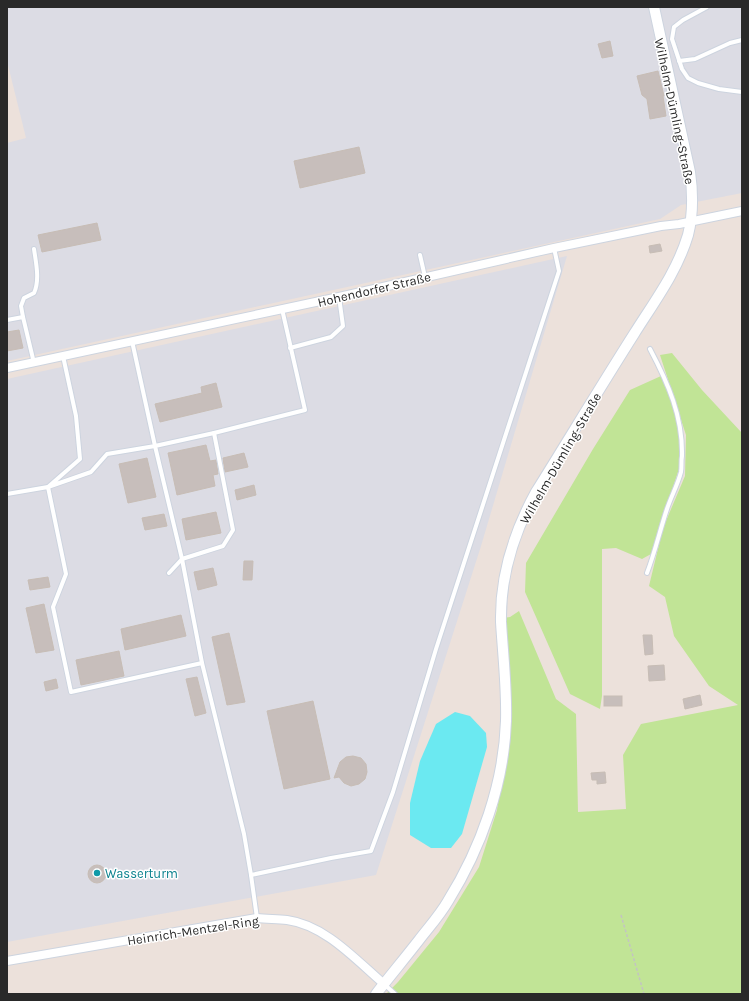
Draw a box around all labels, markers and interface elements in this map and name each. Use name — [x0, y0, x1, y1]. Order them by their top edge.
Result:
street label: Wilhelm-Dümling-Straße — [652, 37, 697, 186]
street label: Hohendorfer Straße — [316, 269, 433, 310]
street label: Wilhelm-Dümling-Straße — [517, 390, 604, 527]
place label: Wasserturm — [105, 866, 178, 881]
marker: Wasserturm — [92, 868, 102, 878]
street label: Heinrich-Mentzel-Ring — [126, 913, 261, 948]

